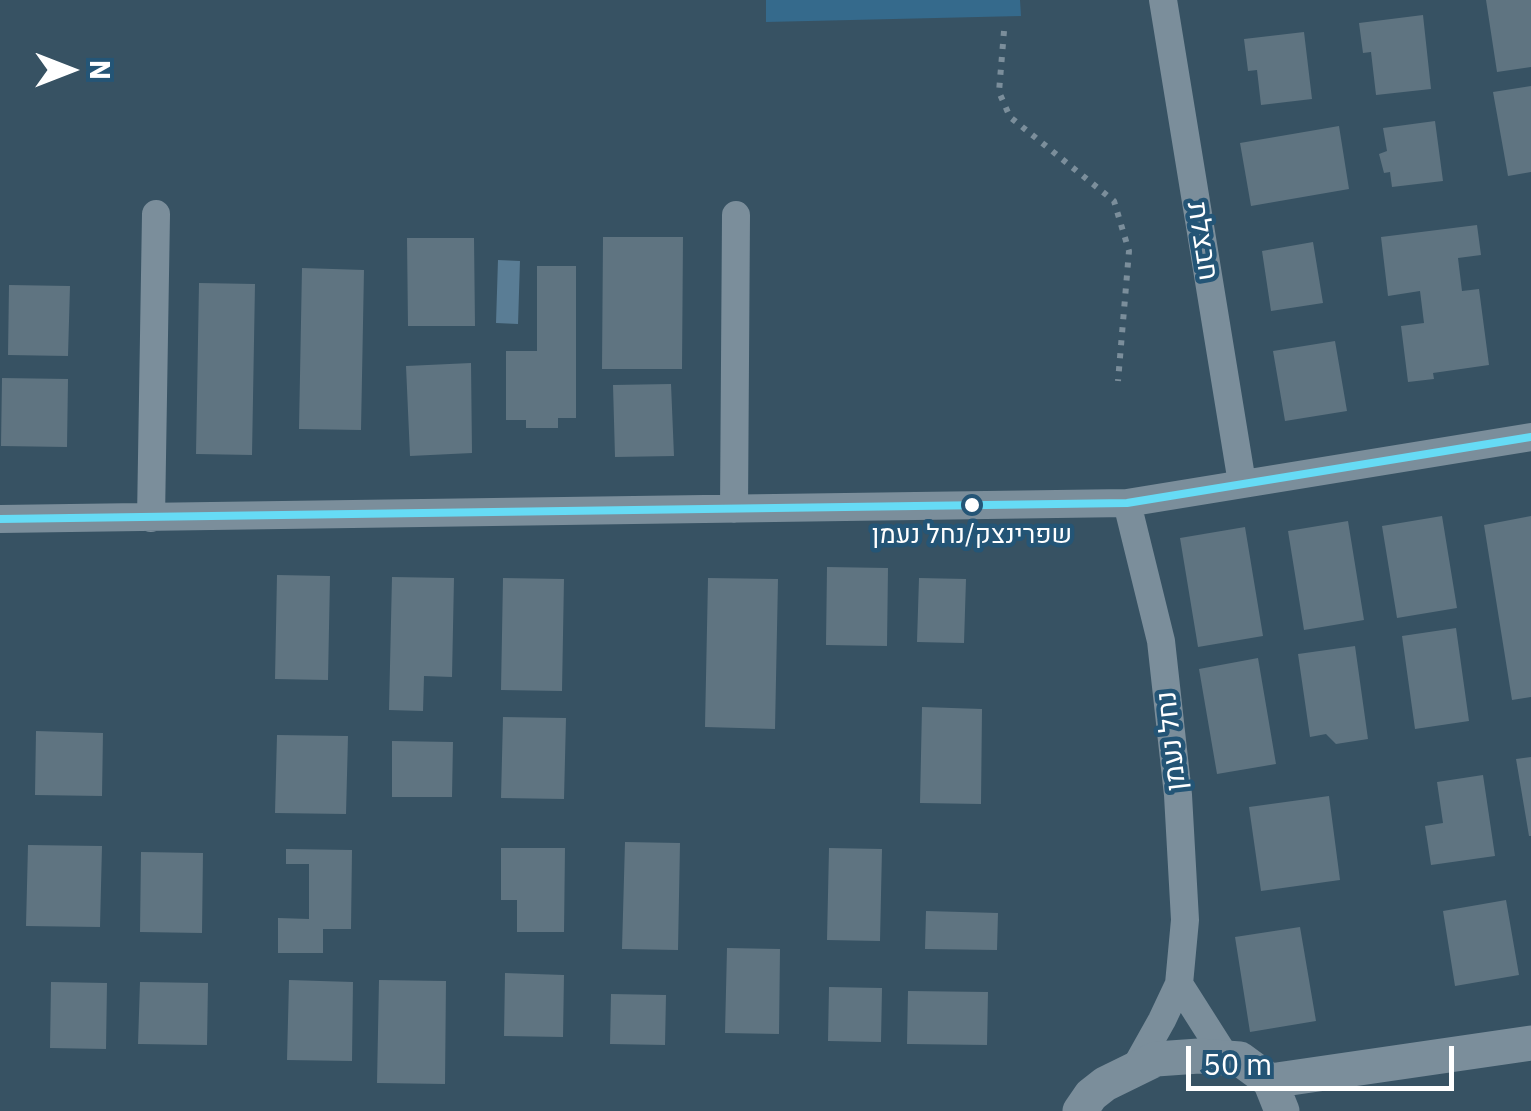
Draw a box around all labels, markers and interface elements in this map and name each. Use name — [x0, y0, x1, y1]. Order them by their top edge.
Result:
north arrow — [20, 20, 120, 120]
text: N — [82, 60, 119, 80]
street label: חבצלת — [1179, 199, 1225, 283]
marker: שפרינצק/נחל נעמן — [962, 495, 982, 515]
place label: שפרינצק/נחל נעמן — [872, 519, 1072, 551]
street label: נחל נעמן — [1150, 689, 1194, 793]
scale bar — [1191, 1026, 1458, 1088]
text: 50 m — [1203, 1044, 1272, 1083]

